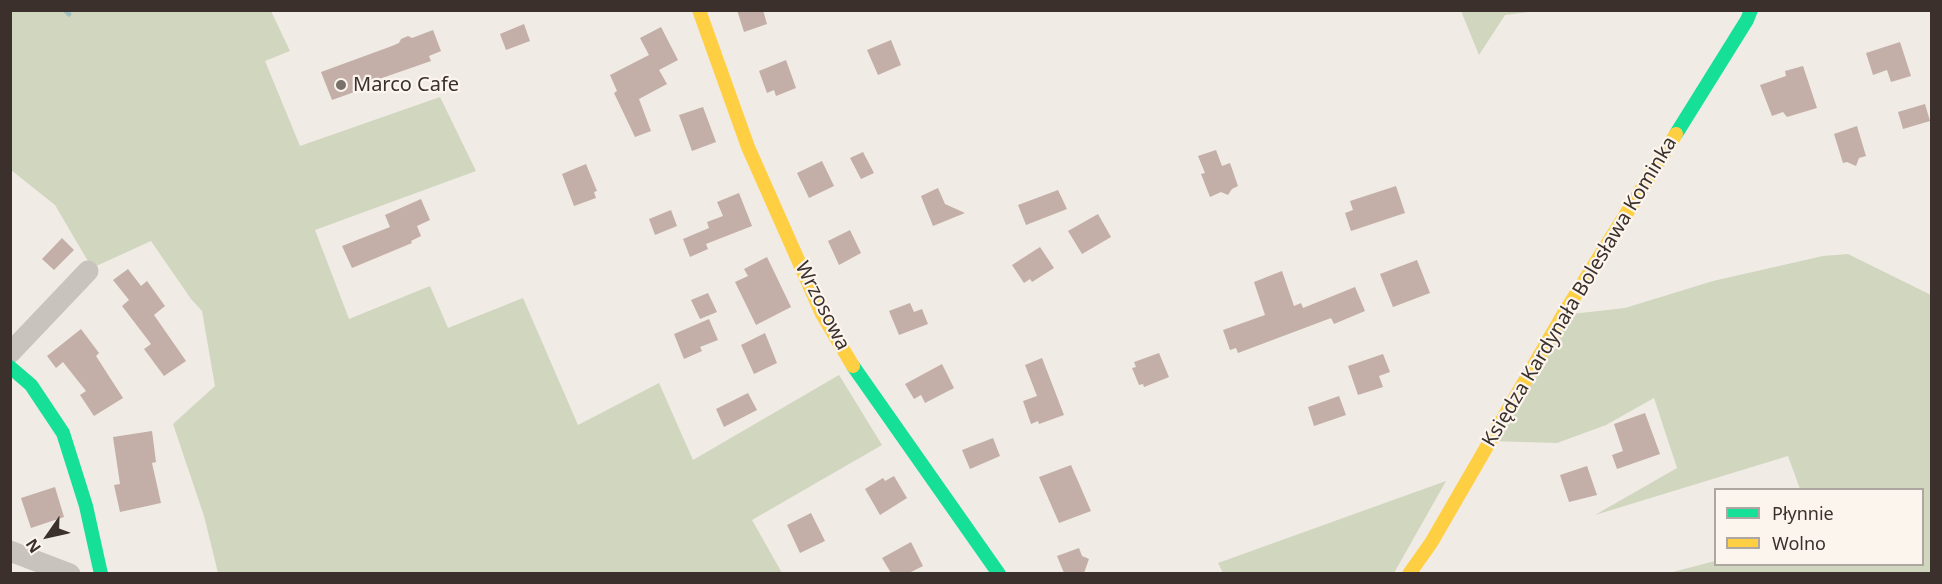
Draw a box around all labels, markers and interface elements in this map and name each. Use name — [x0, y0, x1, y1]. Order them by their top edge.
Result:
place label: Marco Cafe — [353, 73, 459, 97]
marker: Marco Cafe — [334, 78, 348, 92]
street label: Księdza Kardynała Bolesława Kominka — [1478, 132, 1682, 452]
street label: Wrzosowa — [789, 258, 855, 354]
legend — [1714, 488, 1924, 566]
text: Płynnie — [1772, 501, 1834, 525]
north arrow — [18, 506, 78, 566]
text: Wolno — [1772, 531, 1826, 555]
text: N — [20, 535, 46, 558]

